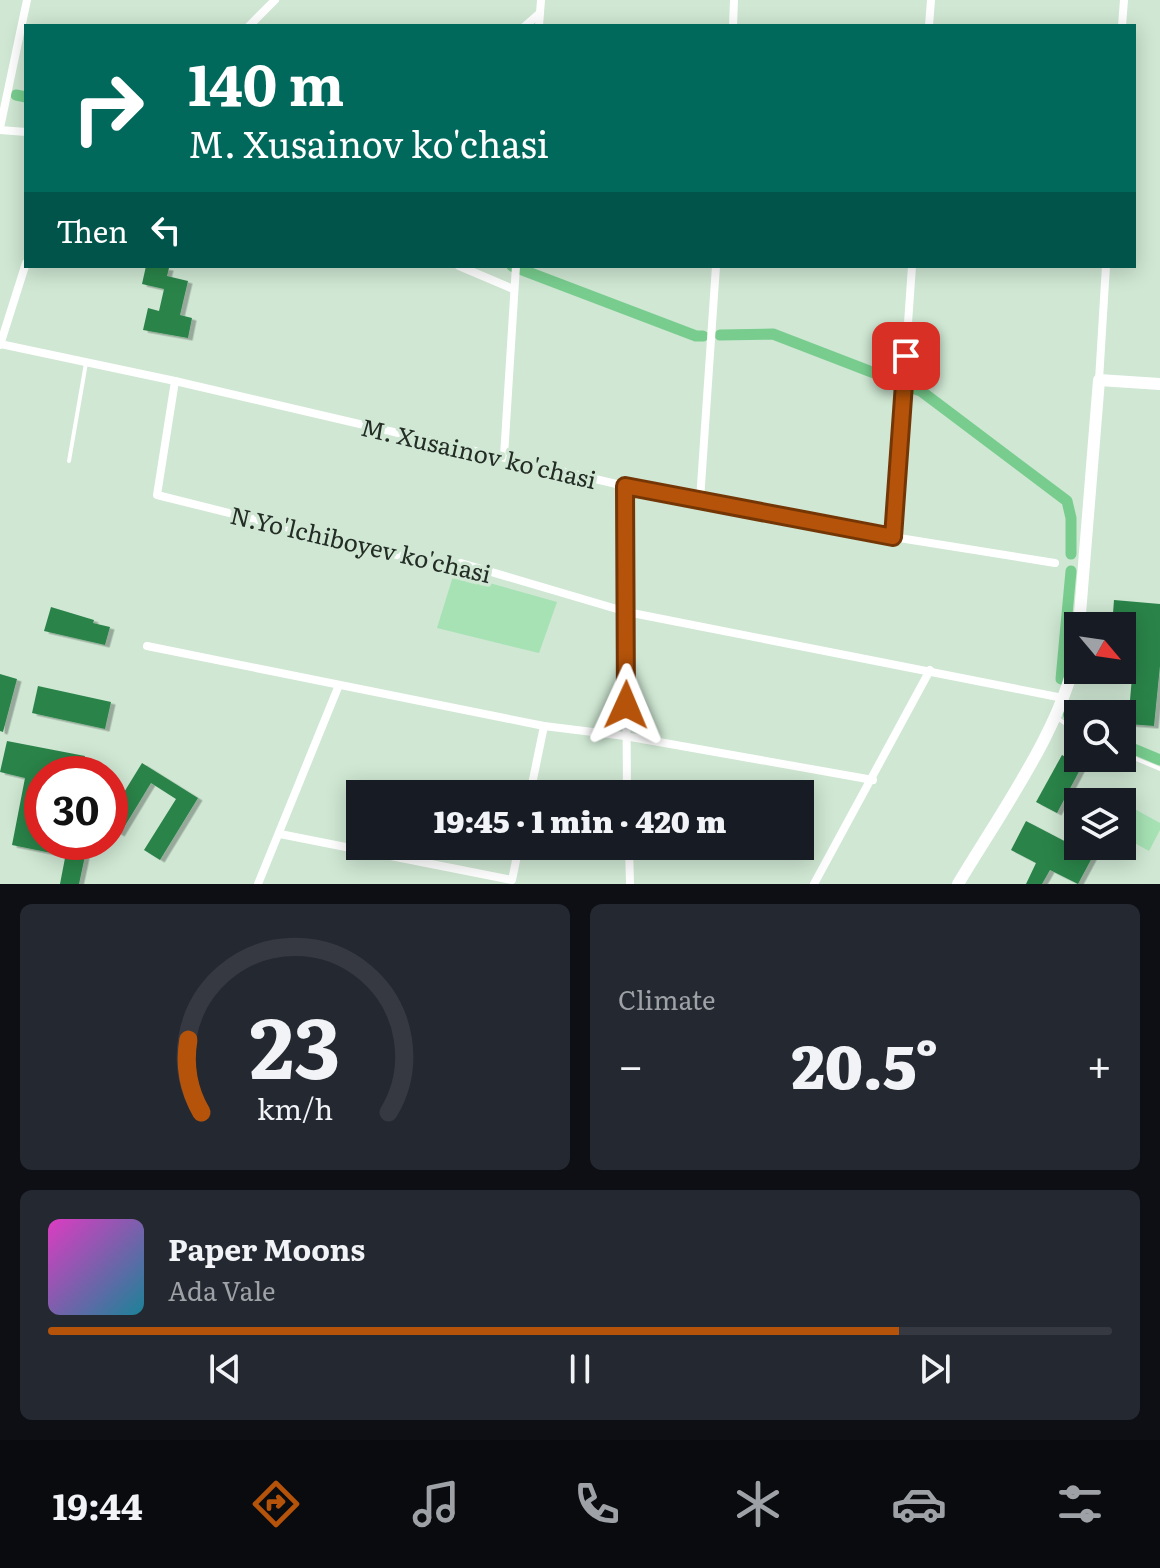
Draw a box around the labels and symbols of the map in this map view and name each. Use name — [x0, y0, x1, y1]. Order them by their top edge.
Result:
pin — [872, 322, 940, 390]
street label: M. Xusainov ko'chasi — [358, 408, 600, 496]
street label: N.Yo'lchiboyev ko'chasi — [227, 496, 495, 590]
north arrow — [1064, 612, 1136, 684]
position arrow — [584, 663, 668, 747]
speed limit sign: 30 — [24, 756, 128, 860]

